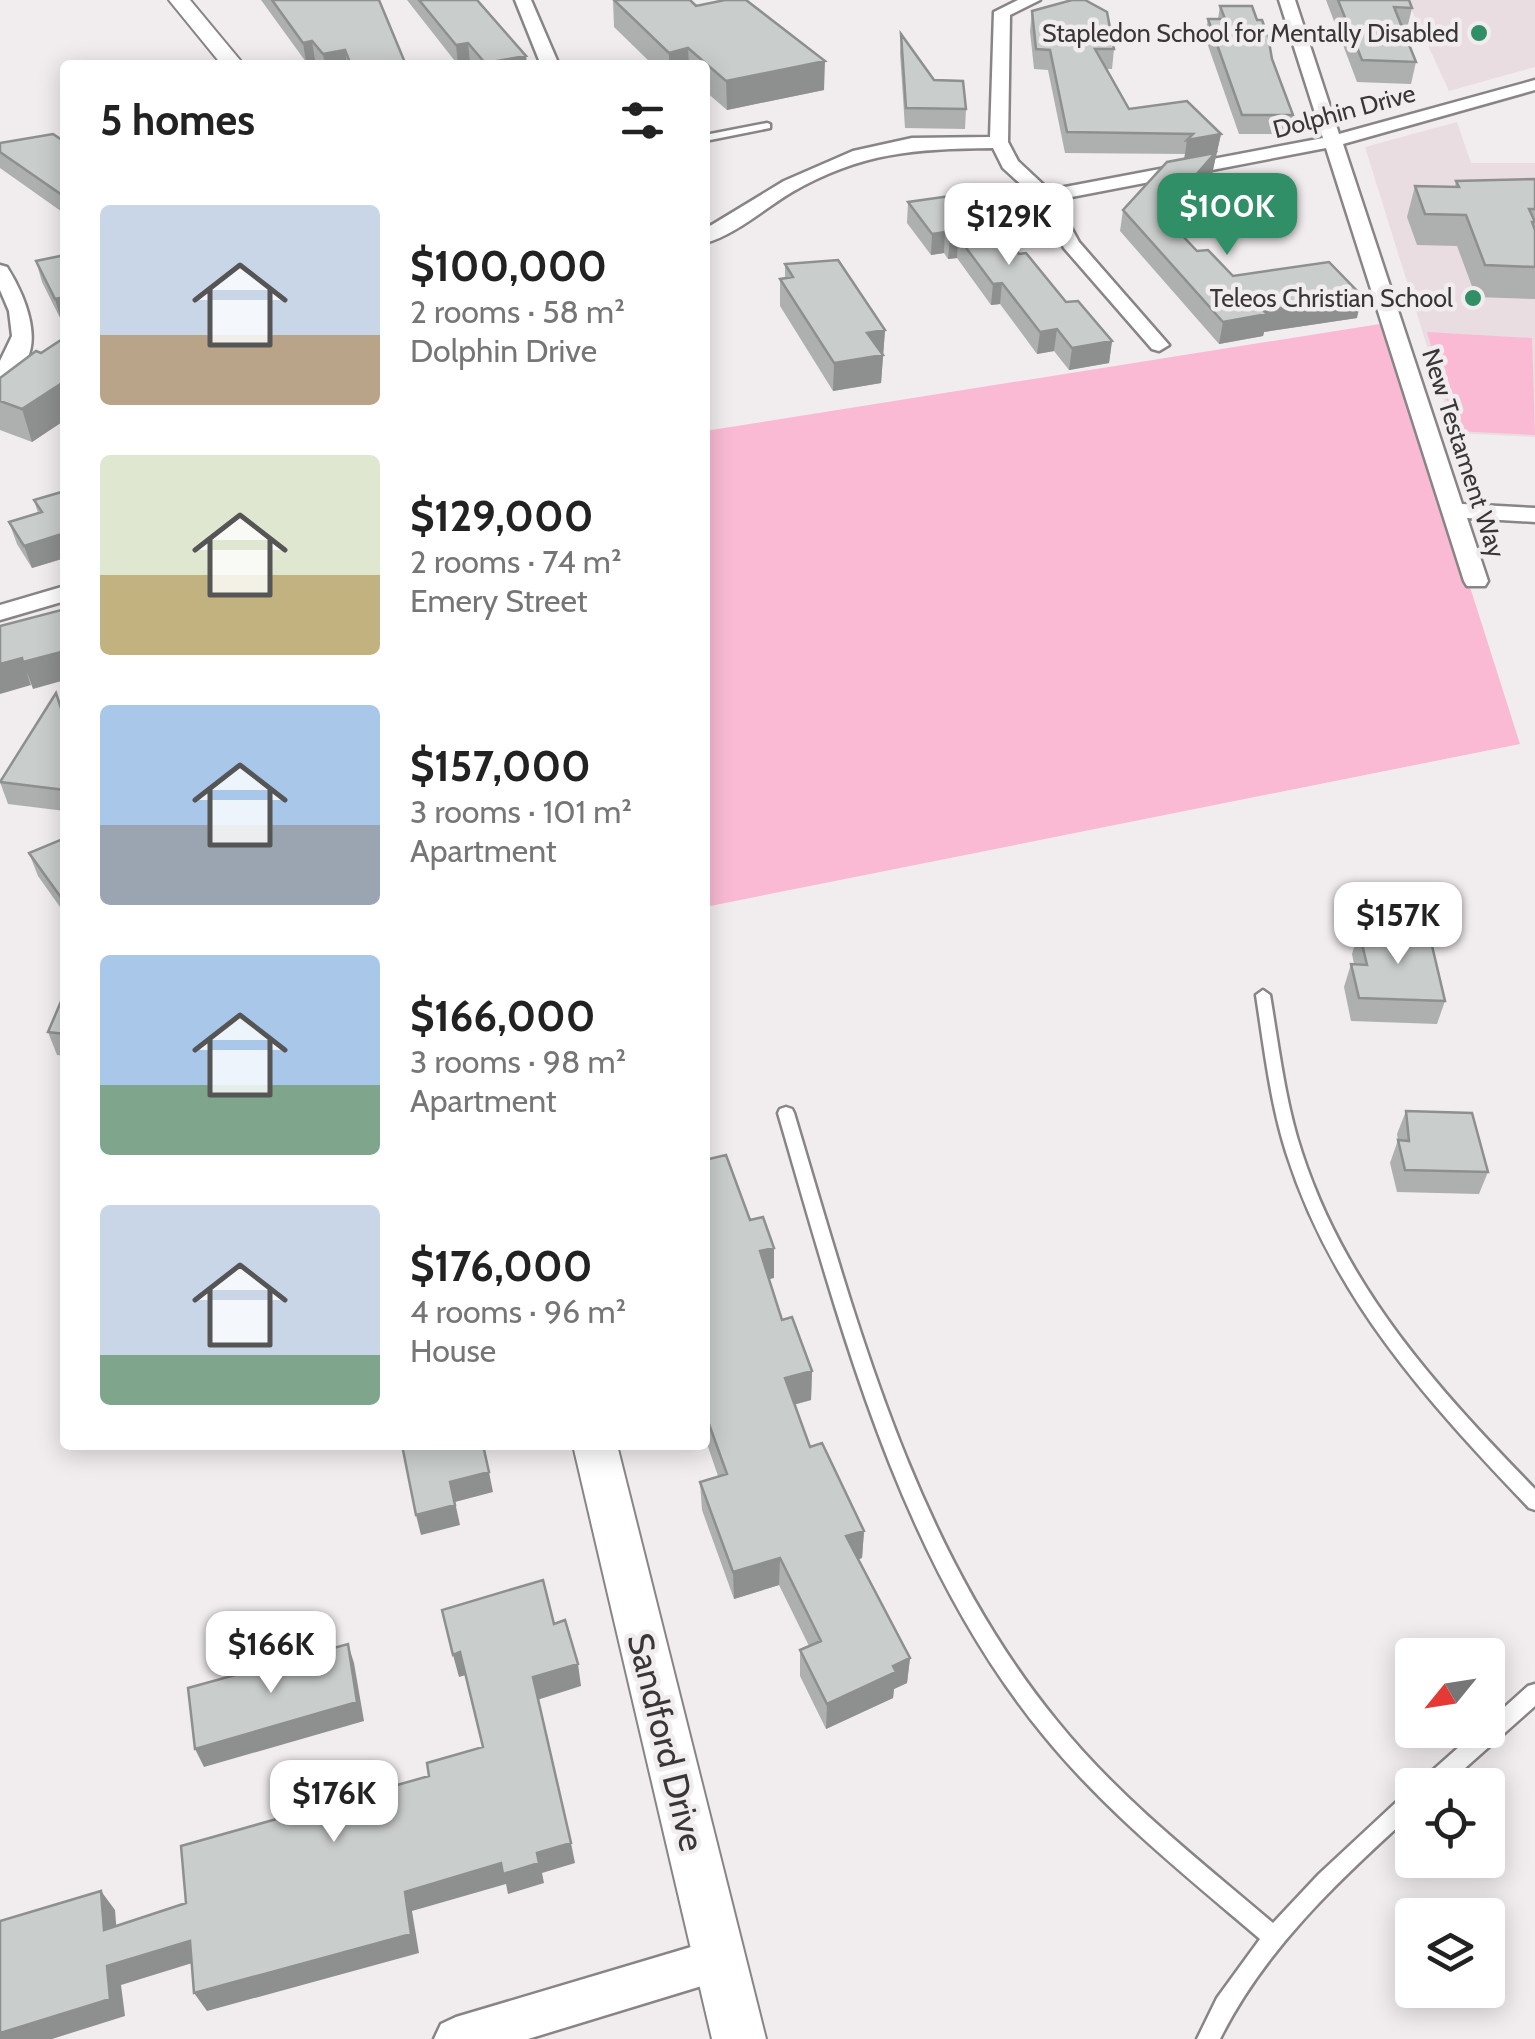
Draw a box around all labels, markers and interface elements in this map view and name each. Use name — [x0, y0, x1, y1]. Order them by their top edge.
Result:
place label: Stapledon School for Mentally Disabled — [1042, 18, 1459, 48]
marker: Stapledon School for Mentally Disabled — [1468, 22, 1490, 44]
street label: Dolphin Drive — [1270, 78, 1419, 144]
icon: filters — [615, 93, 670, 148]
text: 5 homes — [100, 94, 255, 146]
pin: $100K — [1157, 173, 1297, 258]
pin: $129K — [939, 183, 1079, 268]
text: $100K — [1179, 186, 1275, 225]
text: $129K — [966, 196, 1052, 235]
text: $100,000 — [410, 240, 607, 292]
icon: home — [180, 245, 300, 365]
place label: Teleos Christian School — [1210, 283, 1453, 313]
marker: Teleos Christian School — [1462, 287, 1484, 309]
text: 2 rooms · 58 m² — [410, 292, 625, 331]
text: Dolphin Drive — [410, 331, 597, 370]
street label: New Testament Way — [1416, 345, 1512, 562]
text: $129,000 — [410, 490, 593, 542]
icon: home — [180, 495, 300, 615]
text: 2 rooms · 74 m² — [410, 542, 622, 581]
text: Emery Street — [410, 581, 588, 620]
text: $157,000 — [410, 740, 591, 792]
icon: home — [180, 745, 300, 865]
text: 3 rooms · 101 m² — [410, 792, 632, 831]
text: Apartment — [410, 831, 557, 870]
pin: $157K — [1328, 882, 1468, 967]
text: $157K — [1356, 895, 1440, 934]
text: $166,000 — [410, 990, 595, 1042]
icon: home — [180, 995, 300, 1115]
text: 3 rooms · 98 m² — [410, 1042, 626, 1081]
text: Apartment — [410, 1081, 557, 1120]
text: $176,000 — [410, 1240, 592, 1292]
icon: home — [180, 1245, 300, 1365]
text: 4 rooms · 96 m² — [410, 1292, 626, 1331]
text: House — [410, 1331, 496, 1370]
pin: $166K — [201, 1611, 341, 1696]
text: $166K — [228, 1624, 314, 1663]
street label: Sandford Drive — [619, 1628, 714, 1855]
north arrow — [1395, 1638, 1505, 1748]
map controls — [1395, 1638, 1505, 2008]
pin: $176K — [264, 1760, 404, 1845]
button: locate — [1395, 1768, 1505, 1878]
text: $176K — [292, 1773, 376, 1812]
button: layers — [1395, 1898, 1505, 2008]

